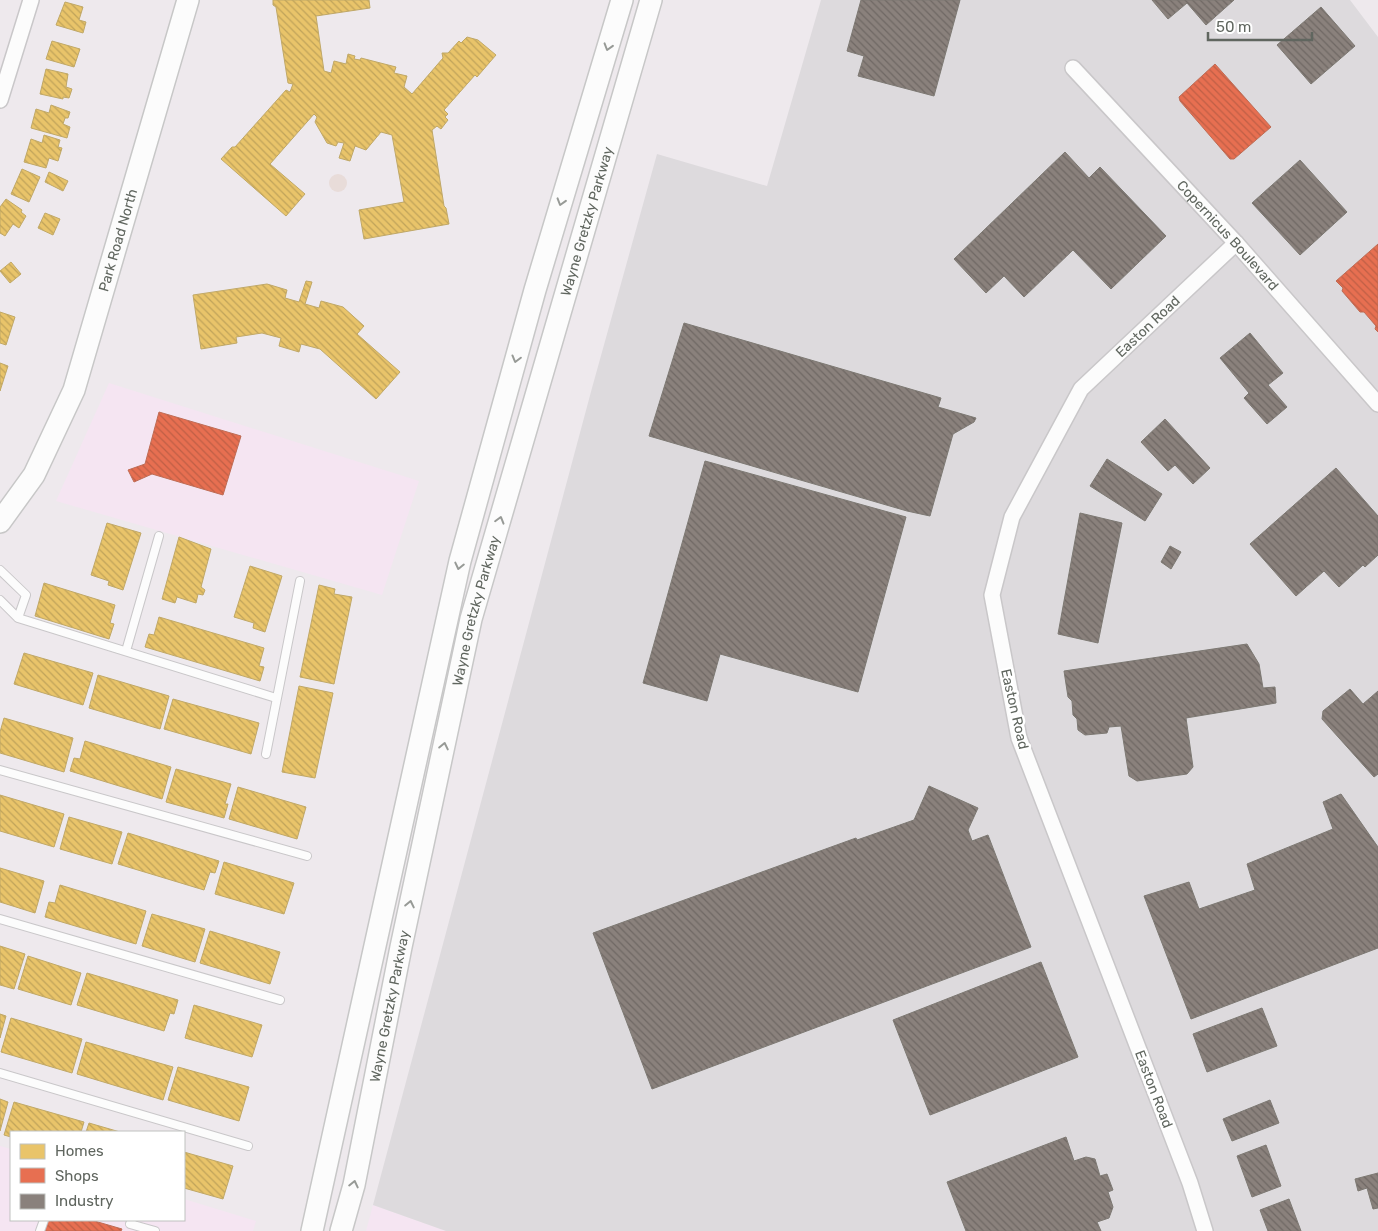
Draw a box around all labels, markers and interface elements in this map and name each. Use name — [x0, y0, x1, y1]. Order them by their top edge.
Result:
scale bar — [1208, 10, 1312, 42]
text: 50 m — [1216, 18, 1251, 36]
one-way arrow — [603, 42, 613, 50]
street label: Wayne Gretzky Parkway — [557, 145, 617, 298]
street label: Copernicus Boulevard — [1173, 177, 1282, 294]
street label: Park Road North — [95, 187, 141, 294]
one-way arrow — [557, 198, 567, 206]
street label: Easton Road — [1112, 292, 1184, 361]
one-way arrow — [511, 354, 522, 363]
one-way arrow — [494, 516, 504, 525]
street label: Wayne Gretzky Parkway — [449, 533, 504, 687]
one-way arrow — [454, 561, 465, 570]
street label: Easton Road — [997, 667, 1032, 751]
one-way arrow — [438, 741, 449, 750]
one-way arrow — [404, 900, 415, 909]
street label: Wayne Gretzky Parkway — [366, 929, 413, 1084]
street label: Easton Road — [1131, 1048, 1176, 1130]
legend — [10, 1131, 185, 1221]
text: Homes — [55, 1142, 104, 1160]
text: Shops — [55, 1167, 99, 1185]
one-way arrow — [348, 1179, 359, 1188]
text: Industry — [55, 1192, 114, 1210]

